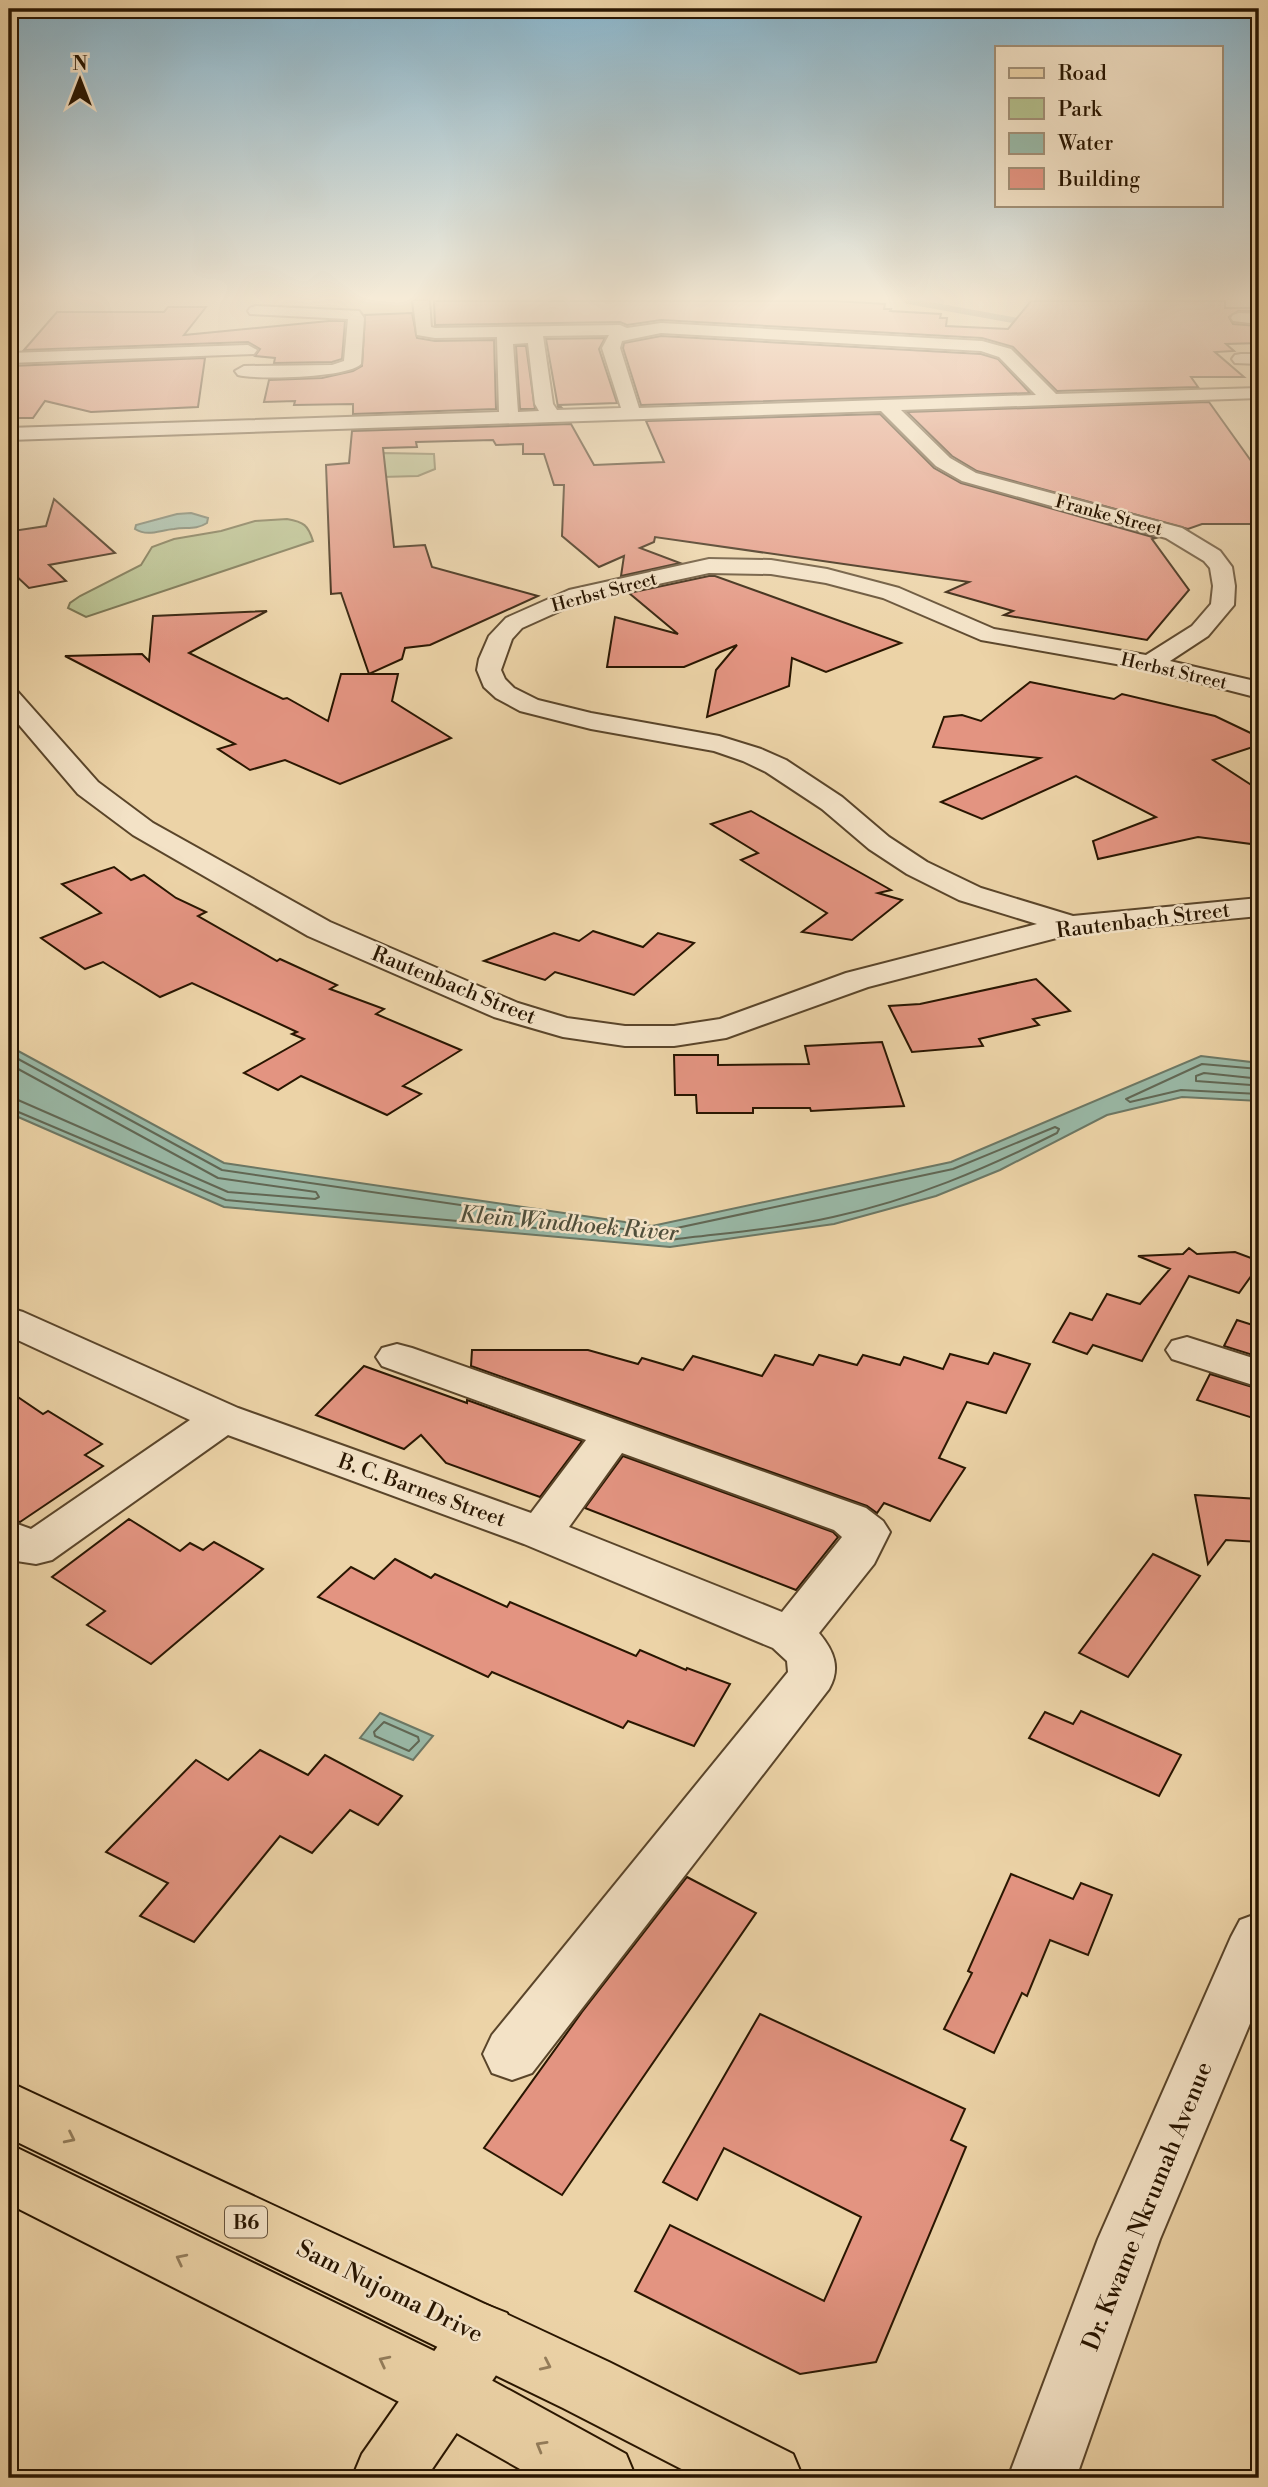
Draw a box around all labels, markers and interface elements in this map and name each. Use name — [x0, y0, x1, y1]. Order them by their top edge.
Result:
north arrow — [46, 46, 116, 116]
legend — [995, 46, 1222, 206]
text: N — [72, 52, 88, 76]
text: Road — [1058, 61, 1107, 87]
text: Park — [1058, 97, 1103, 123]
text: Water — [1057, 131, 1113, 157]
text: Building — [1057, 167, 1140, 193]
street label: Franke Street — [1053, 490, 1166, 541]
street label: Herbst Street — [549, 567, 660, 618]
street label: Herbst Street — [1118, 648, 1230, 695]
street label: Rautenbach Street — [1055, 897, 1232, 945]
street label: Rautenbach Street — [368, 941, 540, 1031]
water label: Klein Windhoek River — [458, 1200, 681, 1248]
street label: B. C. Barnes Street — [333, 1448, 510, 1534]
street label: Dr. Kwame Nkrumah Avenue — [1076, 2058, 1220, 2355]
one-way arrow — [63, 2130, 75, 2144]
road number: B6 — [225, 2206, 267, 2238]
street label: Sam Nujoma Drive — [291, 2234, 488, 2350]
one-way arrow — [176, 2253, 188, 2267]
one-way arrow — [379, 2355, 392, 2369]
one-way arrow — [539, 2357, 551, 2371]
one-way arrow — [536, 2442, 549, 2455]

